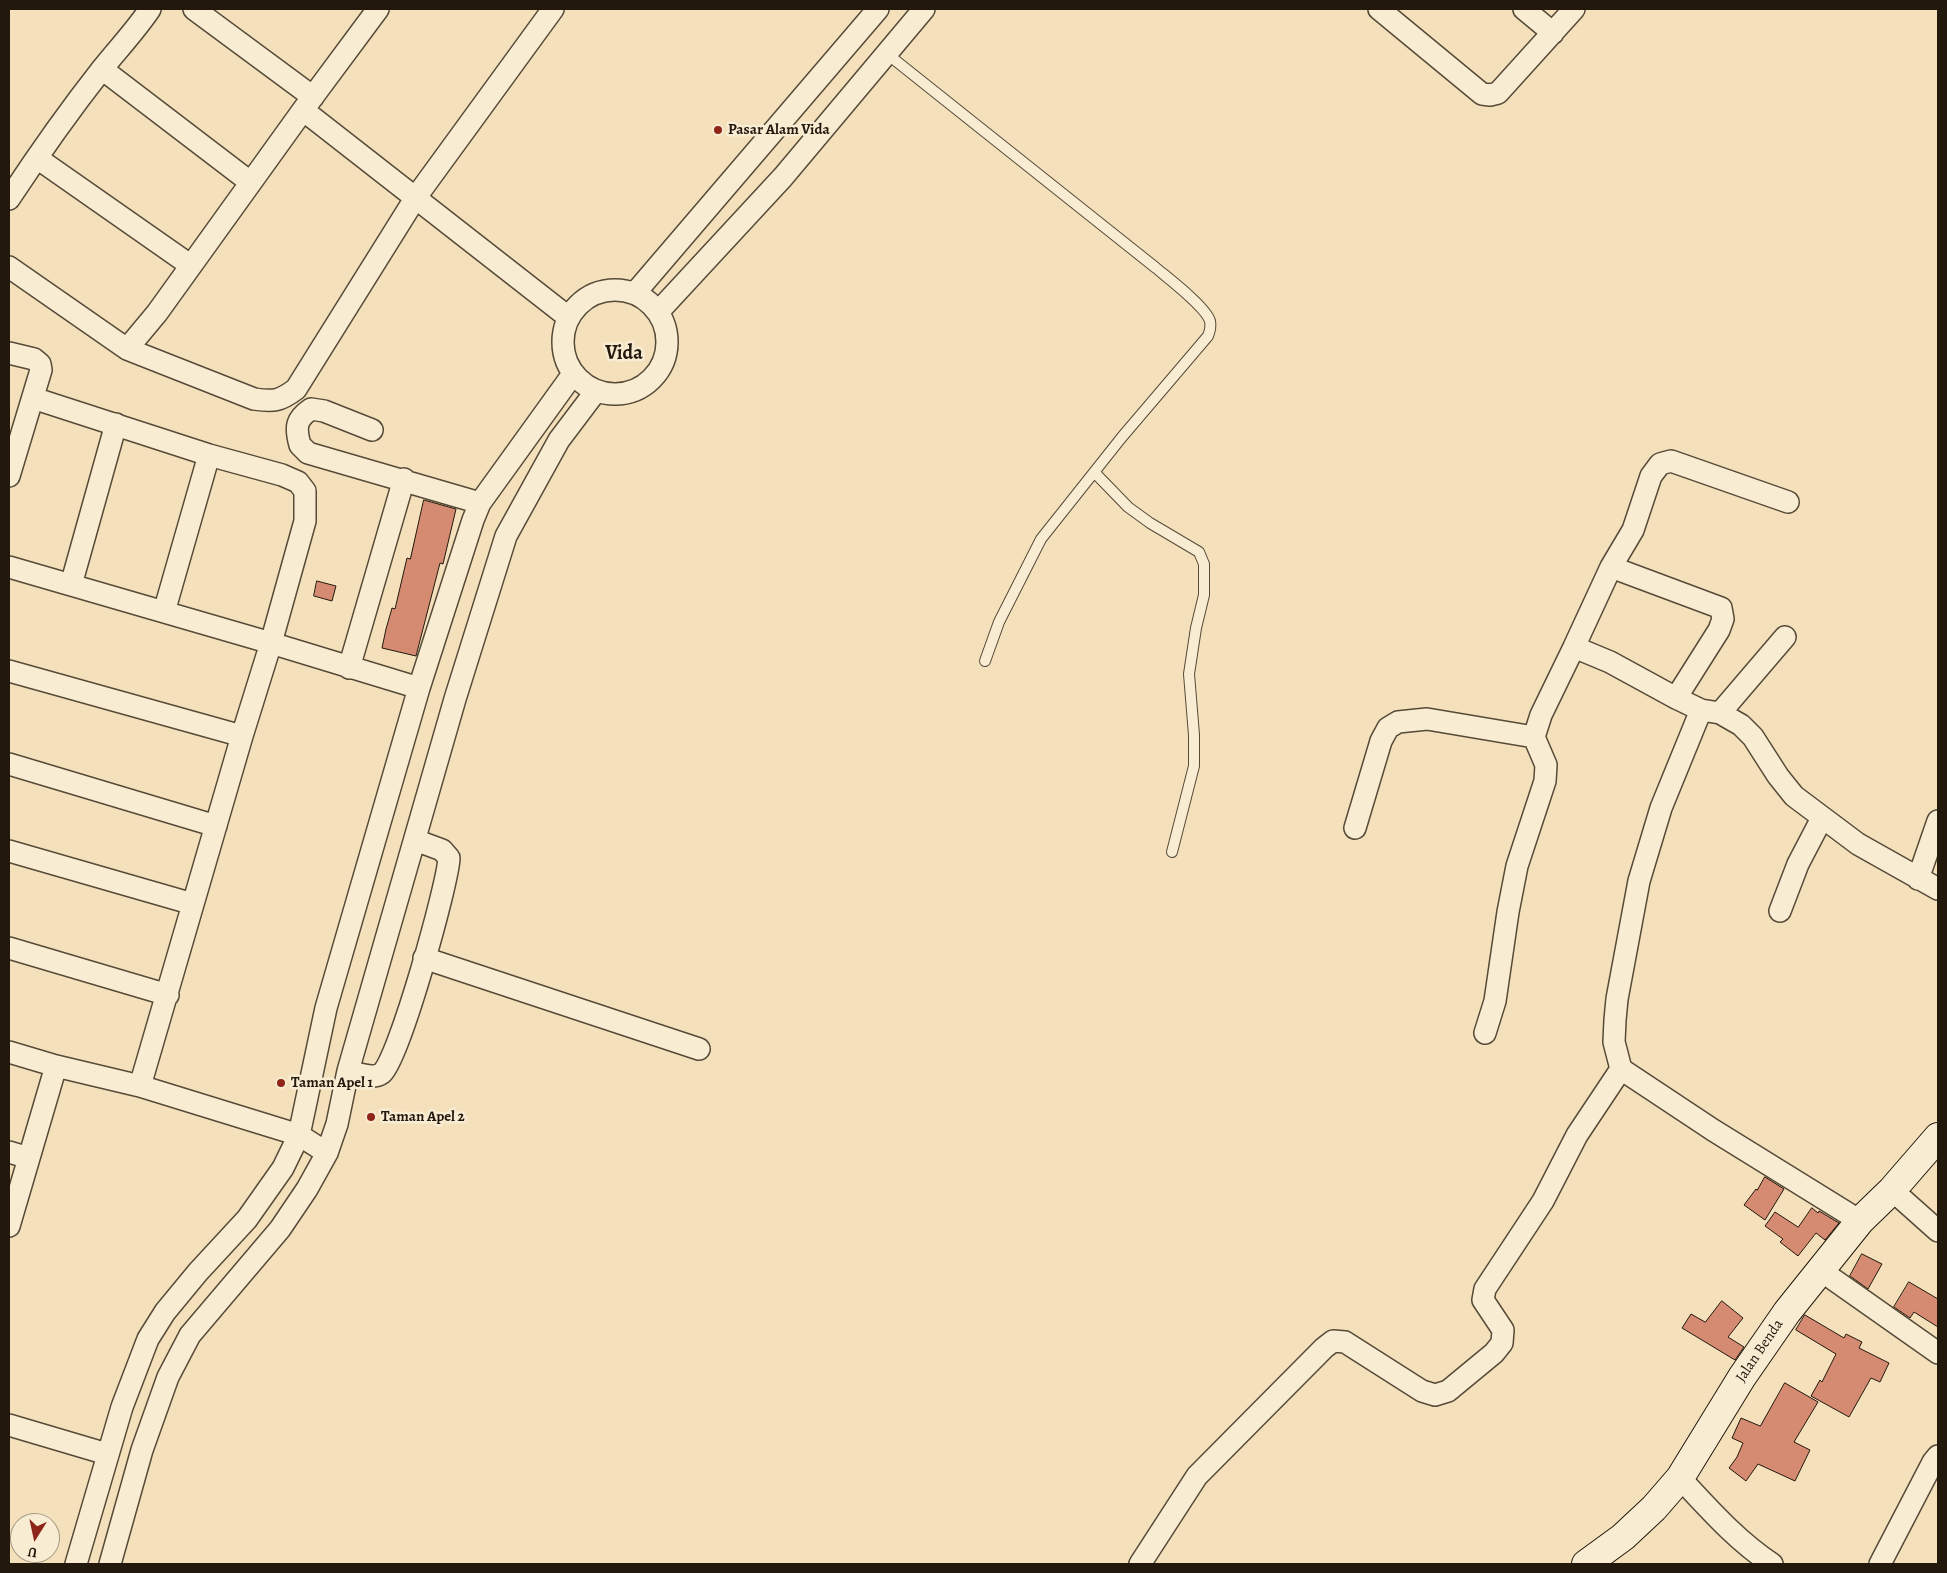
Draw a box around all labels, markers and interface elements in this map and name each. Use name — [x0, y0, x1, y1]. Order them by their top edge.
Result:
place label: Pasar Alam Vida — [728, 121, 830, 139]
marker: Pasar Alam Vida — [712, 124, 724, 136]
district label: Vida — [605, 342, 643, 366]
place label: Taman Apel 1 — [291, 1074, 373, 1092]
marker: Taman Apel 1 — [275, 1077, 287, 1089]
place label: Taman Apel 2 — [381, 1108, 465, 1126]
marker: Taman Apel 2 — [365, 1111, 377, 1123]
street label: Jalan Benda — [1732, 1316, 1788, 1386]
north arrow — [10, 1513, 60, 1563]
text: U — [26, 1542, 39, 1562]

